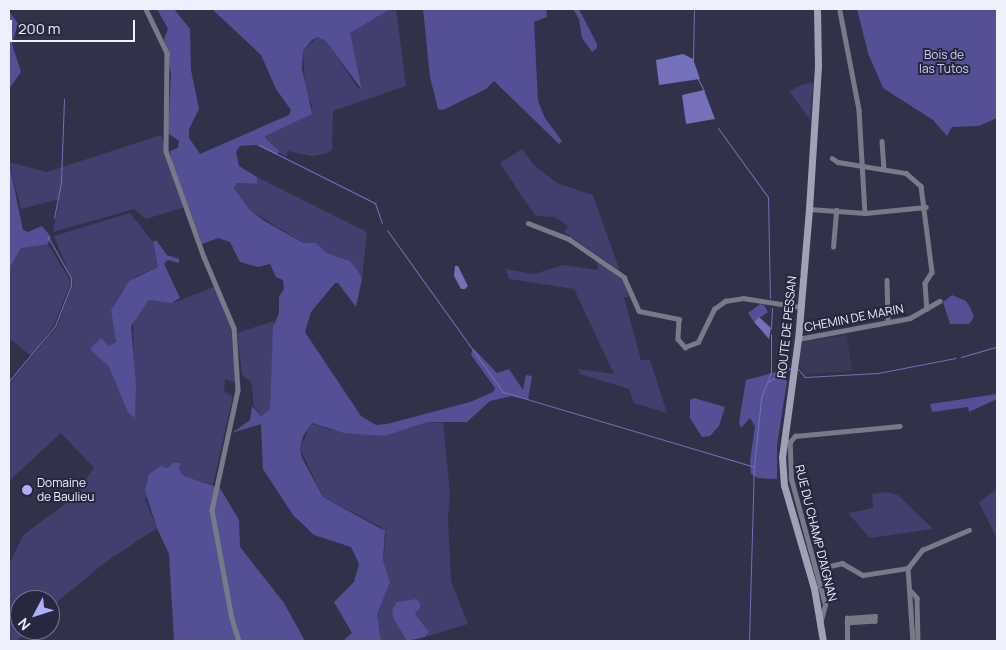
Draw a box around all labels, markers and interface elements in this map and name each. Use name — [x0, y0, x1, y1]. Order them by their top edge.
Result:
scale bar — [12, 10, 138, 42]
text: 200 m — [18, 18, 61, 39]
park label: Bois de las Tutos — [919, 48, 969, 76]
street label: ROUTE DE PESSAN — [774, 275, 800, 379]
street label: CHEMIN DE MARIN — [803, 301, 905, 335]
street label: RUE DU CHAMP D'AIGNAN — [792, 463, 840, 603]
place label: Domaine de Baulieu — [37, 476, 94, 504]
marker: Domaine de Baulieu — [21, 484, 33, 496]
north arrow — [10, 590, 60, 640]
text: N — [13, 614, 34, 634]

